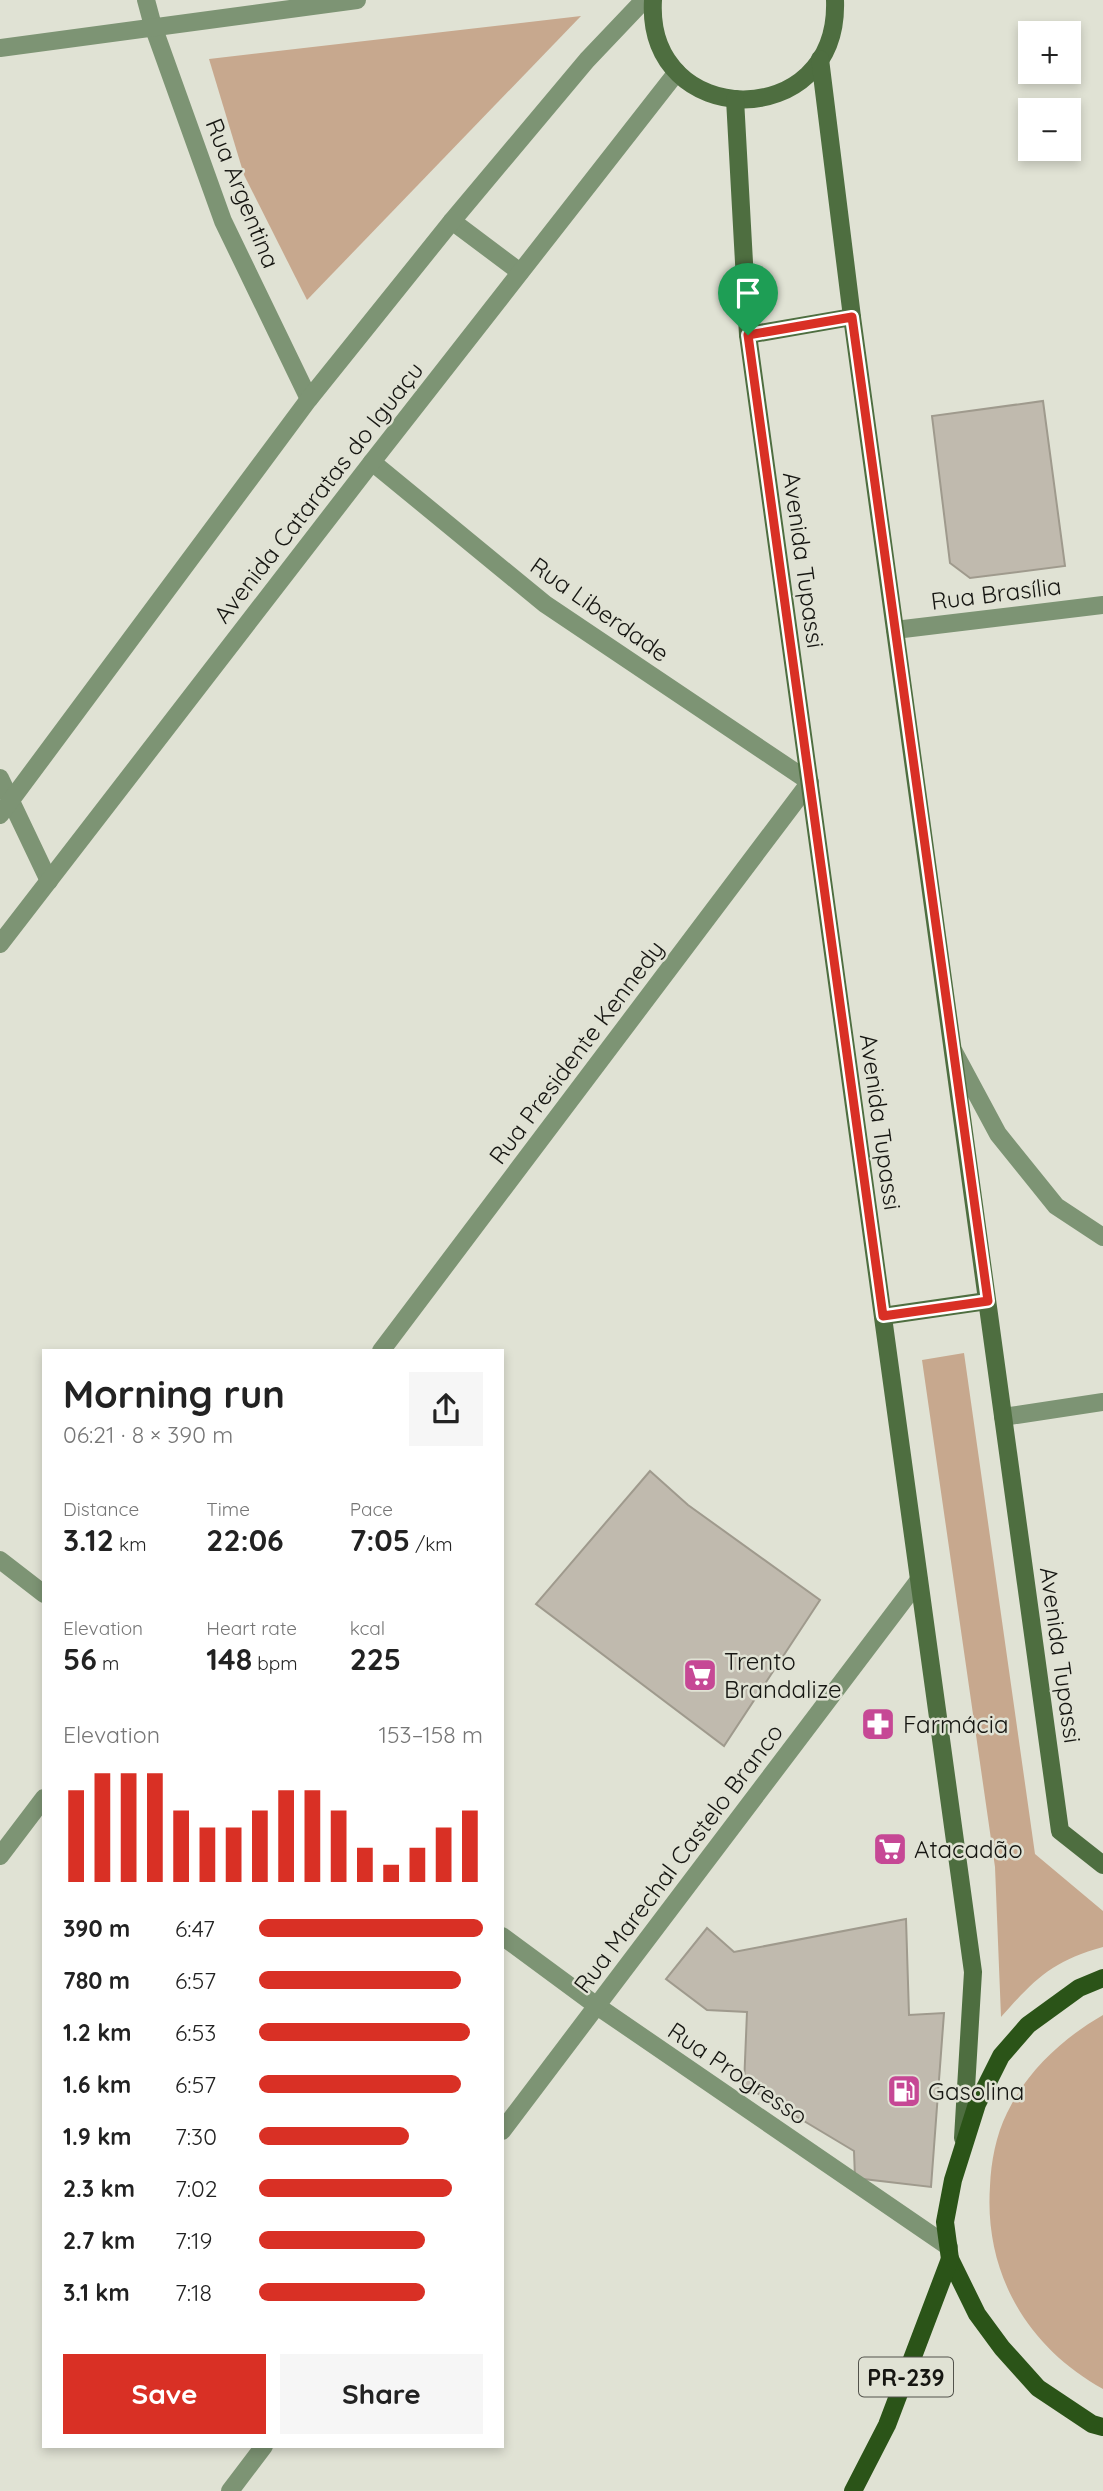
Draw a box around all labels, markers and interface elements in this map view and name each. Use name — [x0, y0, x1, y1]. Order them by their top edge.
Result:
map controls — [1018, 21, 1081, 161]
button: + — [1018, 21, 1081, 84]
button: − — [1018, 98, 1081, 161]
street label: Rua Argentina — [199, 114, 287, 272]
pin — [718, 263, 778, 335]
icon: arrive — [729, 274, 767, 312]
street label: Avenida Cataratas do Iguaçu — [207, 355, 429, 629]
street label: Avenida Tupassi — [777, 470, 831, 650]
street label: Rua Liberdade — [525, 550, 675, 668]
street label: Rua Brasília — [929, 570, 1063, 616]
street label: Rua Presidente Kennedy — [482, 934, 670, 1170]
street label: Avenida Tupassi — [854, 1032, 908, 1212]
text: Morning run — [63, 1370, 285, 1418]
button: share — [409, 1372, 483, 1446]
text: 06:21 · 8 × 390 m — [63, 1420, 233, 1449]
text: Distance — [63, 1497, 139, 1521]
text: Time — [206, 1497, 250, 1521]
text: Pace — [350, 1497, 393, 1521]
text: 3.12 — [63, 1521, 114, 1559]
text: 22:06 — [206, 1521, 284, 1559]
text: 7:05 — [350, 1521, 410, 1559]
text: km — [114, 1532, 147, 1556]
text: /km — [410, 1532, 453, 1556]
street label: Avenida Tupassi — [1034, 1565, 1088, 1745]
text: Elevation — [63, 1616, 143, 1640]
text: Heart rate — [206, 1616, 297, 1640]
text: kcal — [350, 1616, 385, 1640]
text: 56 — [63, 1640, 97, 1678]
text: 148 — [206, 1640, 252, 1678]
text: 225 — [350, 1640, 401, 1678]
place label: Trento Brandalize — [724, 1646, 842, 1704]
text: m — [97, 1651, 119, 1675]
text: bpm — [252, 1651, 298, 1675]
supermarket icon: Trento Brandalize — [681, 1656, 719, 1694]
pharmacy icon: Farmácia — [859, 1705, 897, 1743]
place label: Farmácia — [903, 1709, 1008, 1739]
street label: Rua Marechal Castelo Branco — [567, 1718, 789, 1998]
text: Elevation — [63, 1720, 160, 1749]
text: 153–158 m — [379, 1720, 483, 1749]
supermarket icon: Atacadão — [871, 1830, 909, 1868]
place label: Atacadão — [914, 1834, 1023, 1864]
text: 390 m — [63, 1914, 130, 1943]
text: 6:47 — [175, 1914, 215, 1943]
text: 780 m — [63, 1966, 130, 1995]
text: 6:57 — [175, 1966, 216, 1995]
street label: Rua Progresso — [662, 2015, 814, 2131]
text: 1.2 km — [63, 2018, 132, 2047]
text: 6:53 — [175, 2018, 216, 2047]
text: 1.6 km — [63, 2070, 131, 2099]
text: 6:57 — [175, 2070, 216, 2099]
fuel station icon: Gasolina — [885, 2072, 923, 2110]
place label: Gasolina — [928, 2076, 1024, 2106]
text: 1.9 km — [63, 2122, 131, 2151]
text: 7:30 — [175, 2122, 217, 2151]
text: 2.3 km — [63, 2174, 135, 2203]
text: 7:02 — [175, 2174, 218, 2203]
text: 2.7 km — [63, 2226, 135, 2255]
text: 7:19 — [175, 2226, 212, 2255]
text: 3.1 km — [63, 2278, 130, 2307]
text: 7:18 — [175, 2278, 212, 2307]
button: Save — [63, 2354, 266, 2434]
button: Share — [280, 2354, 483, 2434]
road number: PR-239 — [859, 2358, 953, 2396]

